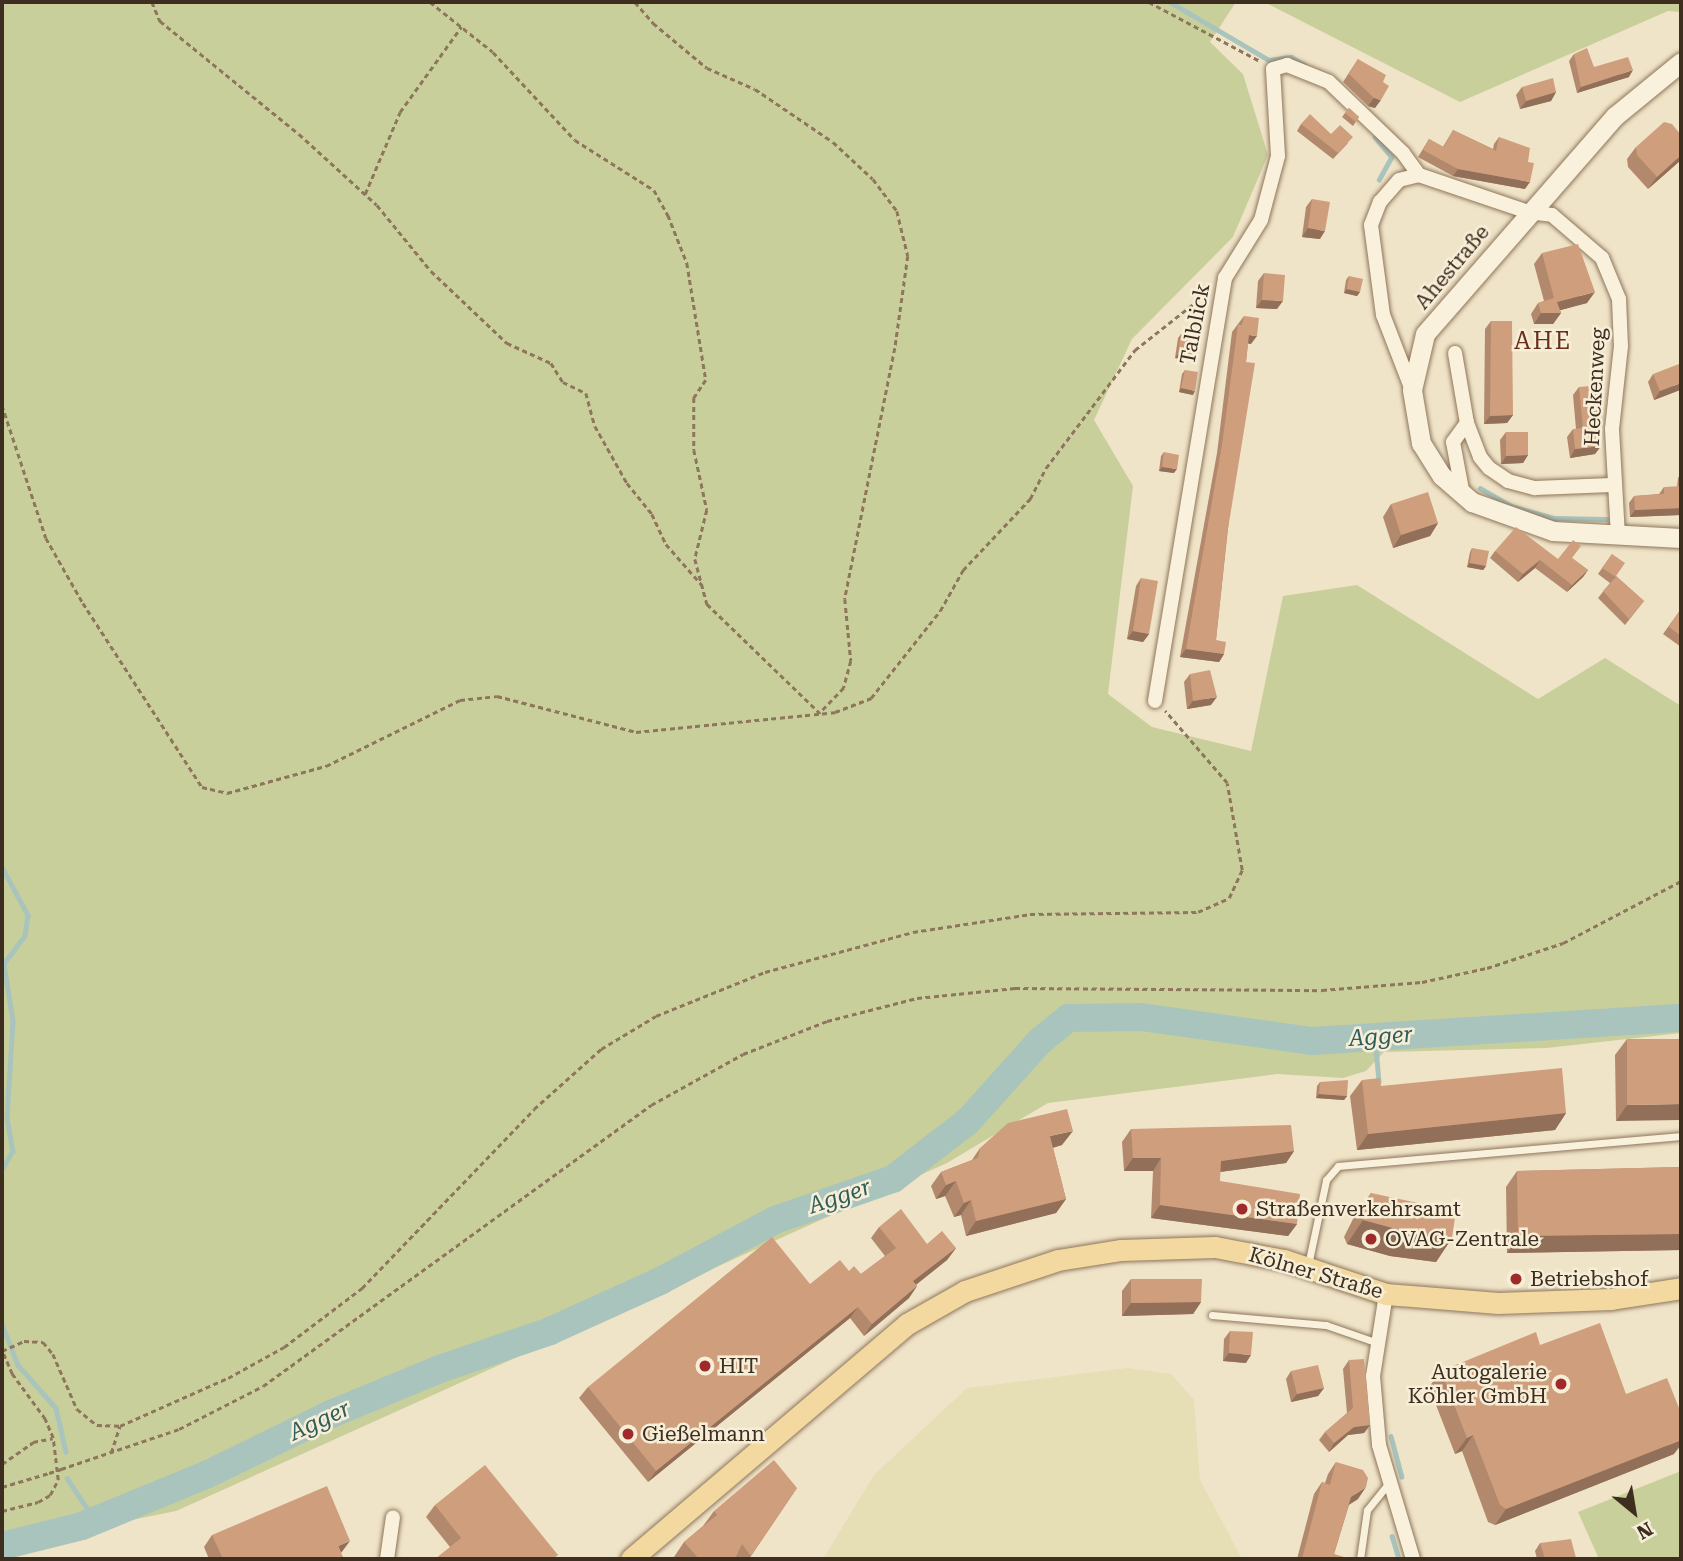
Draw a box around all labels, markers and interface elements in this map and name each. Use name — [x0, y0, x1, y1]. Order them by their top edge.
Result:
street label: Ahestraße — [1409, 220, 1495, 314]
street label: Talblick — [1175, 281, 1215, 367]
street label: Heckenweg — [1579, 327, 1611, 447]
district label: AHE — [1514, 328, 1572, 356]
water label: Agger — [1348, 1021, 1414, 1053]
water label: Agger — [805, 1174, 875, 1220]
place label: Straßenverkehrsamt — [1256, 1196, 1461, 1222]
marker: Straßenverkehrsamt — [1234, 1201, 1250, 1217]
place label: OVAG-Zentrale — [1385, 1226, 1539, 1252]
marker: OVAG-Zentrale — [1363, 1231, 1379, 1247]
street label: Kölner Straße — [1246, 1242, 1386, 1304]
place label: Betriebshof — [1530, 1266, 1648, 1292]
marker: Betriebshof — [1508, 1271, 1524, 1287]
place label: HIT — [719, 1353, 758, 1379]
marker: HIT — [697, 1358, 713, 1374]
place label: Autogalerie Köhler GmbH — [1408, 1359, 1547, 1409]
marker: Autogalerie Köhler GmbH — [1553, 1376, 1569, 1392]
water label: Agger — [285, 1395, 355, 1447]
place label: Gießelmann — [642, 1421, 765, 1447]
marker: Gießelmann — [620, 1426, 636, 1442]
north arrow — [1599, 1477, 1669, 1547]
text: N — [1633, 1517, 1657, 1544]

